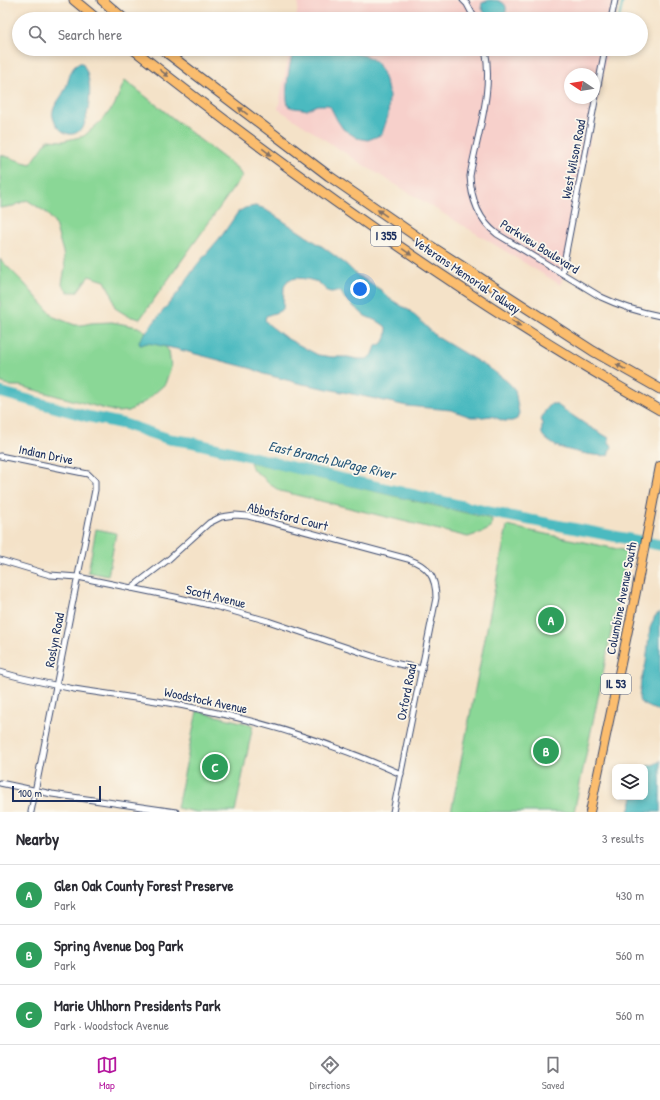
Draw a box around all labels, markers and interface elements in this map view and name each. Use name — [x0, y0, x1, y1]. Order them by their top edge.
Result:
search box — [12, 12, 648, 56]
icon: search — [26, 23, 48, 45]
text: Search here — [58, 24, 122, 45]
north arrow — [564, 68, 600, 104]
one-way arrow — [158, 69, 169, 78]
one-way arrow — [238, 107, 249, 116]
street label: West Wilson Road — [556, 118, 590, 200]
one-way arrow — [262, 148, 272, 156]
one-way arrow — [377, 209, 387, 217]
street label: Parkview Boulevard — [497, 215, 583, 277]
road number: I 355 — [371, 226, 401, 246]
street label: Veterans Memorial Tollway — [410, 232, 525, 318]
one-way arrow — [402, 248, 413, 256]
your location — [350, 279, 370, 299]
one-way arrow — [510, 320, 522, 327]
one-way arrow — [615, 363, 627, 370]
water label: East Branch DuPage River — [267, 436, 399, 485]
street label: Indian Drive — [17, 439, 75, 469]
street label: Abbotsford Court — [246, 497, 330, 535]
street label: Columbine Avenue South — [601, 540, 641, 656]
street label: Scott Avenue — [184, 580, 248, 612]
pin: A — [538, 605, 564, 635]
street label: Roslyn Road — [40, 611, 68, 669]
street label: Oxford Road — [392, 662, 420, 722]
road number: IL 53 — [601, 674, 631, 694]
street label: Woodstock Avenue — [163, 682, 249, 718]
pin: B — [533, 736, 559, 766]
pin: C — [202, 752, 228, 782]
map controls — [612, 764, 648, 800]
button: layers — [612, 764, 648, 800]
scale bar — [12, 784, 101, 803]
text: 100 m — [18, 786, 42, 800]
text: Nearby — [16, 827, 59, 850]
text: 3 results — [602, 829, 644, 847]
text: Glen Oak County Forest Preserve — [54, 875, 234, 896]
text: A — [26, 886, 32, 904]
text: 430 m — [616, 886, 644, 904]
text: Park — [54, 896, 76, 914]
text: Spring Avenue Dog Park — [54, 935, 183, 956]
text: B — [26, 946, 32, 964]
text: 560 m — [616, 946, 644, 964]
text: Park — [54, 956, 76, 974]
text: Marie Uhlhorn Presidents Park — [54, 995, 220, 1016]
text: C — [25, 1006, 33, 1024]
text: 560 m — [616, 1006, 644, 1024]
text: Park · Woodstock Avenue — [54, 1016, 169, 1034]
tab: Map — [96, 1054, 118, 1092]
tab: Directions — [310, 1054, 350, 1092]
tab: Saved — [542, 1054, 564, 1092]

